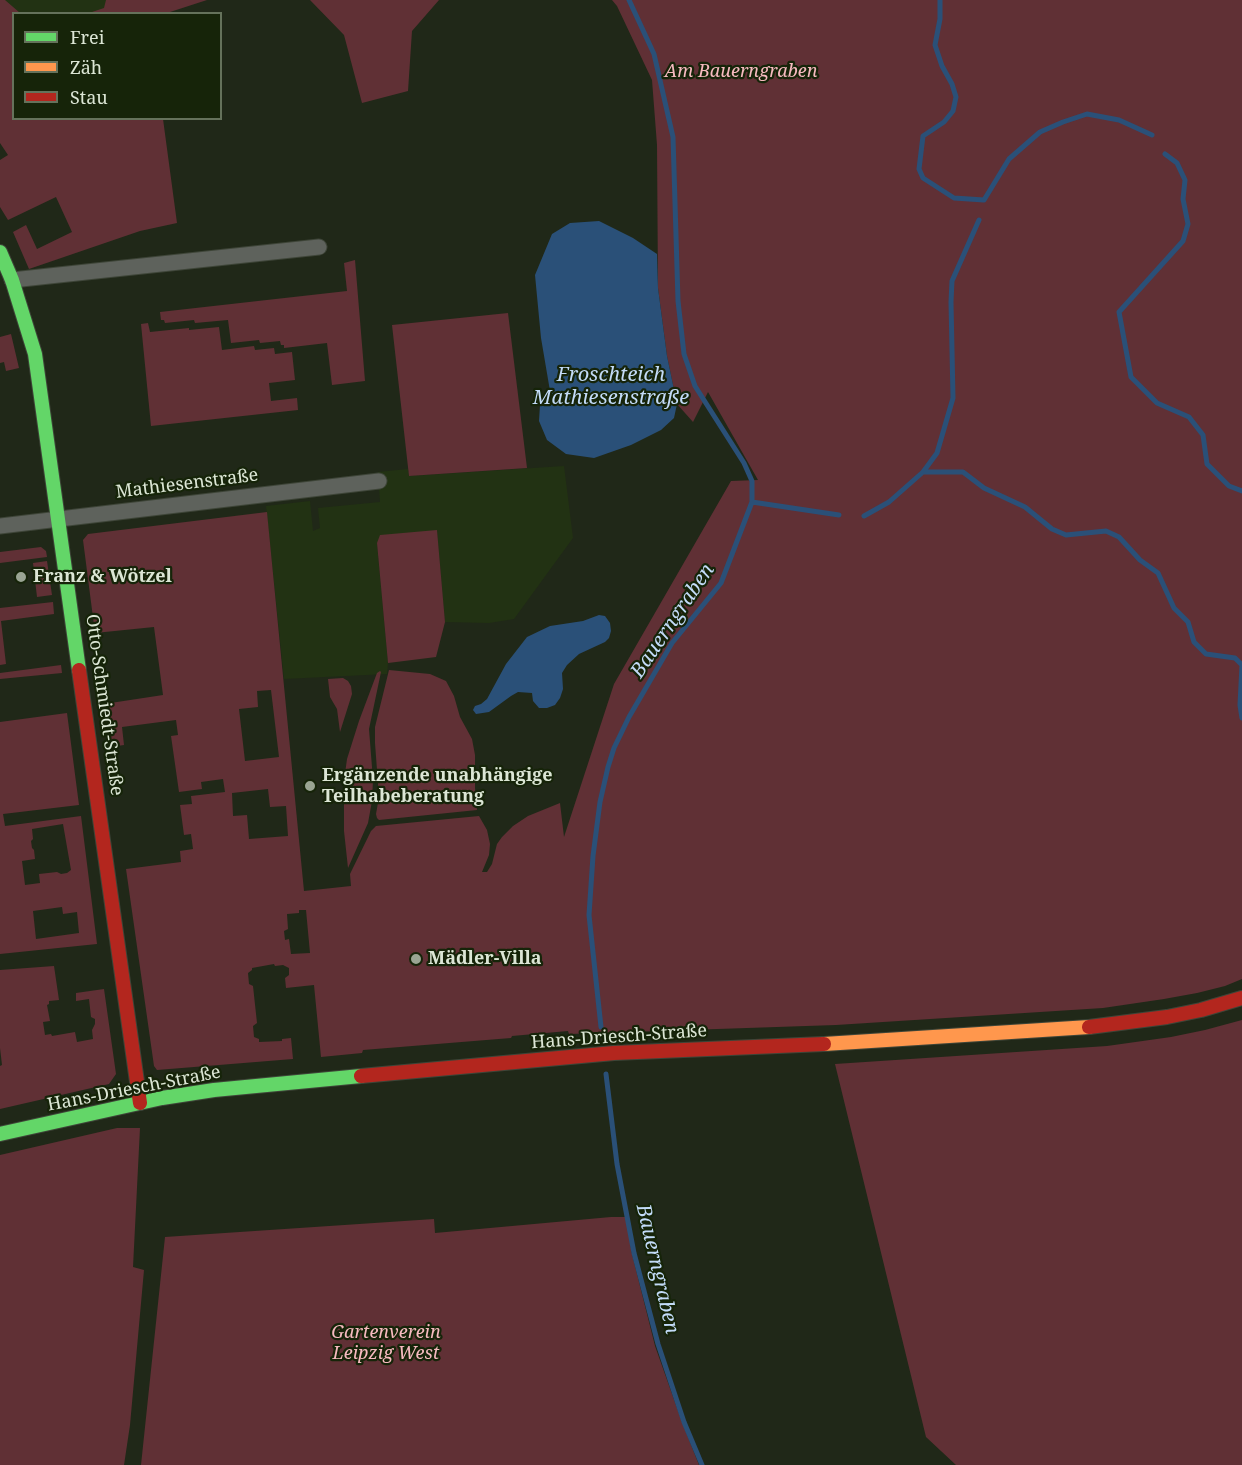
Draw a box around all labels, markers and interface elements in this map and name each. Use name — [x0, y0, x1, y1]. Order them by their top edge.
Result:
legend — [12, 12, 222, 120]
text: Frei — [70, 25, 105, 49]
text: Zäh — [70, 55, 102, 79]
park label: Am Bauerngraben — [665, 61, 817, 83]
text: Stau — [70, 85, 108, 109]
water label: Froschteich Mathiesenstraße — [533, 363, 689, 410]
street label: Mathiesenstraße — [114, 465, 260, 503]
water label: Bauerngraben — [626, 559, 720, 683]
place label: Franz & Wötzel — [33, 566, 172, 588]
marker: Franz & Wötzel — [14, 570, 28, 584]
street label: Otto-Schmiedt-Straße — [81, 613, 127, 797]
place label: Ergänzende unabhängige Teilhabeberatung — [322, 765, 553, 808]
marker: Ergänzende unabhängige Teilhabeberatung — [303, 779, 317, 793]
place label: Mädler-Villa — [428, 948, 542, 970]
marker: Mädler-Villa — [409, 952, 423, 966]
street label: Hans-Driesch-Straße — [530, 1020, 708, 1054]
street label: Hans-Driesch-Straße — [45, 1062, 223, 1116]
water label: Bauerngraben — [630, 1202, 684, 1336]
park label: Gartenverein Leipzig West — [331, 1322, 441, 1364]

